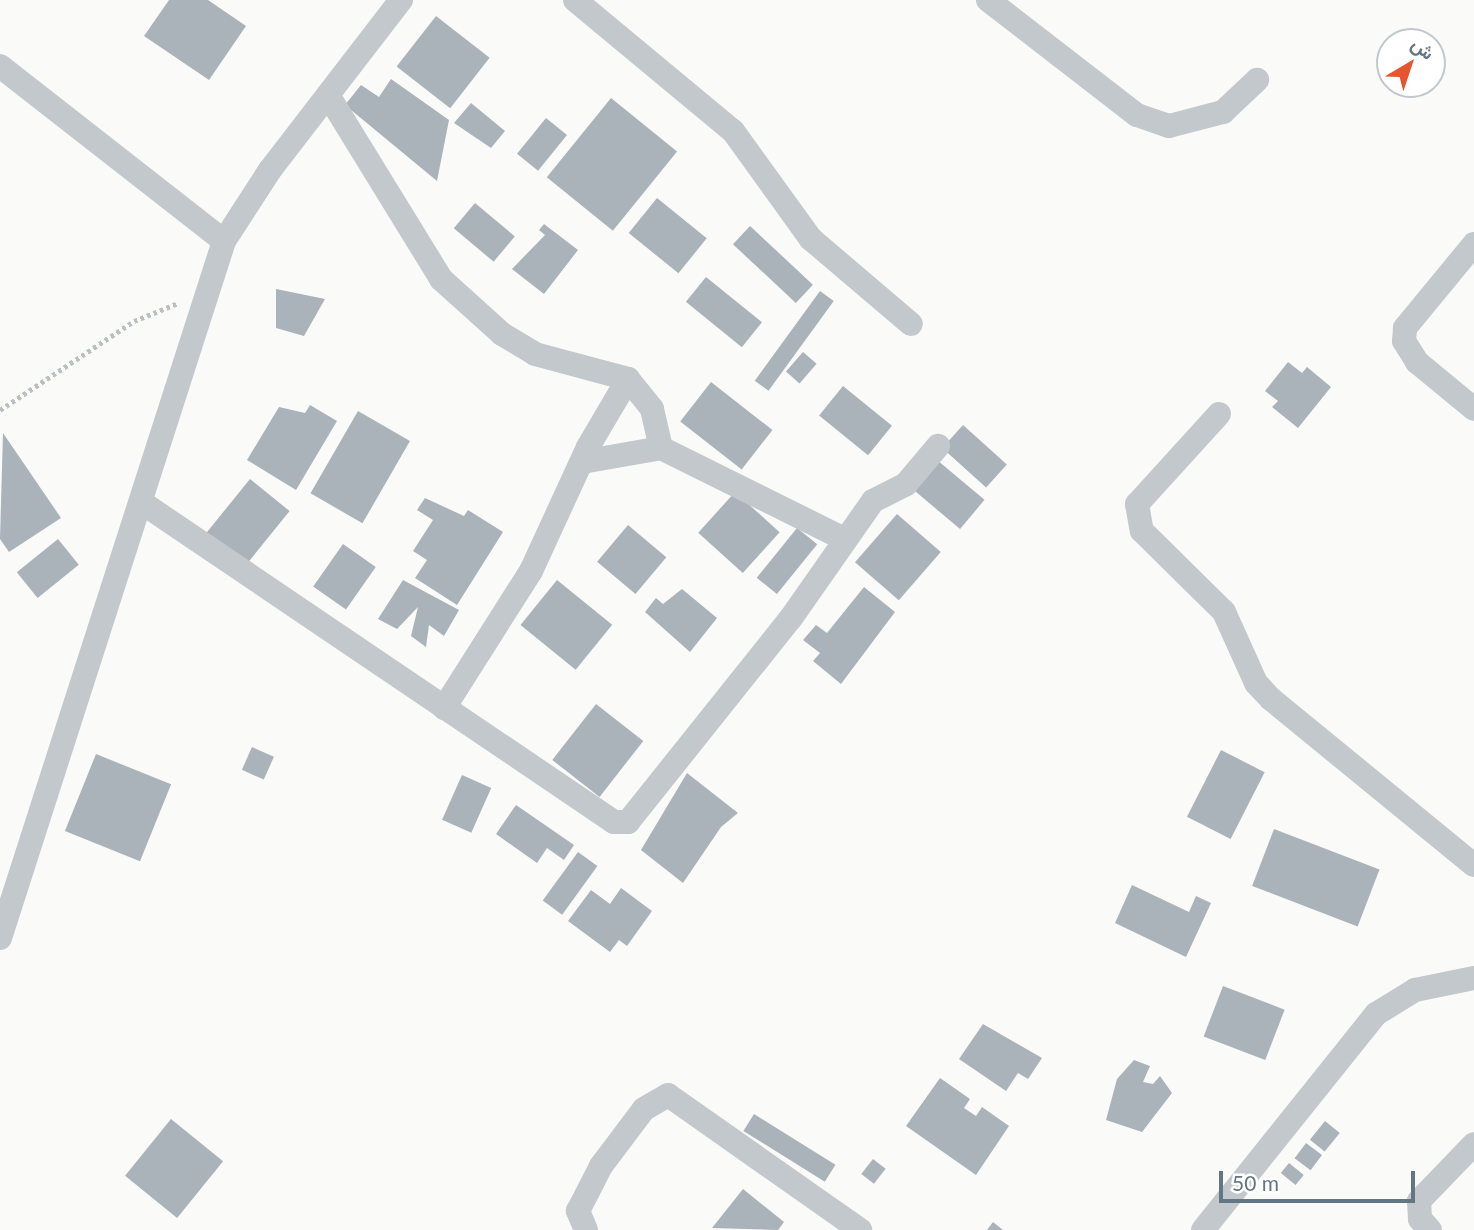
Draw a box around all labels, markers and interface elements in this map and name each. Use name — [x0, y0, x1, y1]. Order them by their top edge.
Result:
north arrow — [1376, 28, 1446, 98]
text: ش — [1407, 32, 1439, 64]
scale bar — [1222, 1156, 1418, 1200]
text: 50 m — [1232, 1170, 1279, 1195]

